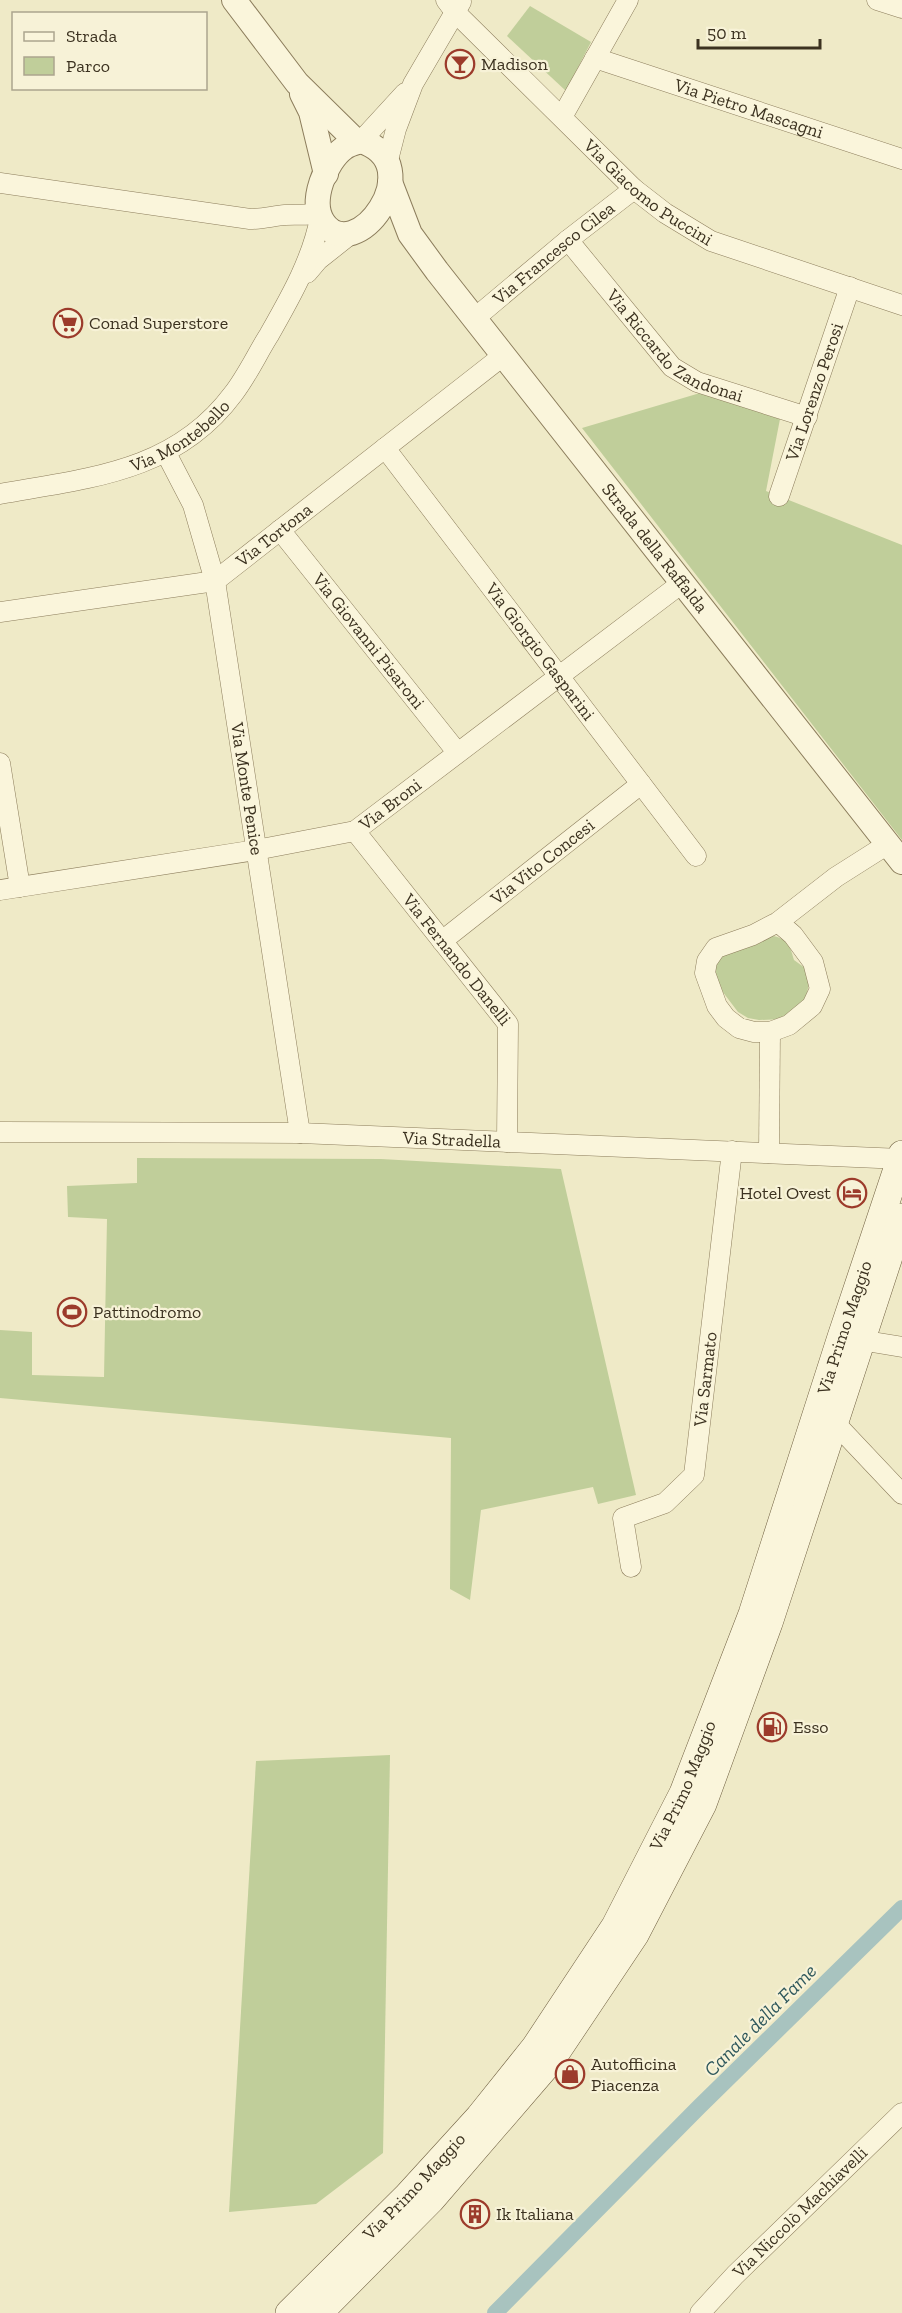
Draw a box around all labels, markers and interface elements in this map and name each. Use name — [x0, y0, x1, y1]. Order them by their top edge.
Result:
legend — [12, 12, 207, 90]
scale bar — [698, 12, 820, 50]
text: 50 m — [707, 22, 747, 44]
text: Strada — [66, 25, 117, 47]
bar icon: Madison — [444, 48, 476, 80]
place label: Madison — [481, 53, 548, 75]
text: Parco — [66, 55, 110, 77]
street label: Via Pietro Mascagni — [671, 74, 826, 143]
street label: Via Giacomo Puccini — [578, 134, 717, 250]
street label: Via Francesco Cilea — [488, 197, 619, 310]
street label: Via Riccardo Zandonai — [601, 284, 746, 407]
supermarket icon: Conad Superstore — [52, 307, 84, 339]
place label: Conad Superstore — [89, 312, 228, 334]
street label: Via Lorenzo Perosi — [780, 320, 848, 465]
street label: Via Montebello — [126, 395, 235, 477]
street label: Strada della Raffalda — [597, 479, 713, 618]
street label: Via Tortona — [231, 498, 317, 572]
street label: Via Giovanni Pisaroni — [307, 568, 429, 713]
street label: Via Giorgio Gasparini — [480, 578, 600, 725]
street label: Via Monte Penice — [226, 720, 268, 857]
street label: Via Broni — [354, 774, 426, 836]
street label: Via Vito Concesi — [485, 814, 599, 910]
street label: Via Fernando Danelli — [397, 888, 516, 1030]
street label: Via Stradella — [401, 1126, 502, 1153]
hotel icon: Hotel Ovest — [836, 1177, 868, 1209]
place label: Hotel Ovest — [740, 1182, 831, 1204]
street label: Via Primo Maggio — [812, 1258, 877, 1398]
sports icon: Pattinodromo — [56, 1296, 88, 1328]
place label: Pattinodromo — [93, 1301, 201, 1323]
street label: Via Sarmato — [689, 1331, 722, 1429]
fuel station icon: Esso — [756, 1711, 788, 1743]
place label: Esso — [793, 1716, 829, 1738]
street label: Via Primo Maggio — [644, 1718, 721, 1855]
water label: Canale della Fame — [699, 1959, 821, 2081]
place label: Autofficina Piacenza — [591, 2053, 677, 2096]
shop icon: Autofficina Piacenza — [554, 2058, 586, 2090]
street label: Via Primo Maggio — [357, 2128, 470, 2245]
street label: Via Niccolò Machiavelli — [727, 2142, 872, 2283]
building icon: Ik Italiana — [459, 2198, 491, 2230]
place label: Ik Italiana — [496, 2203, 574, 2225]

